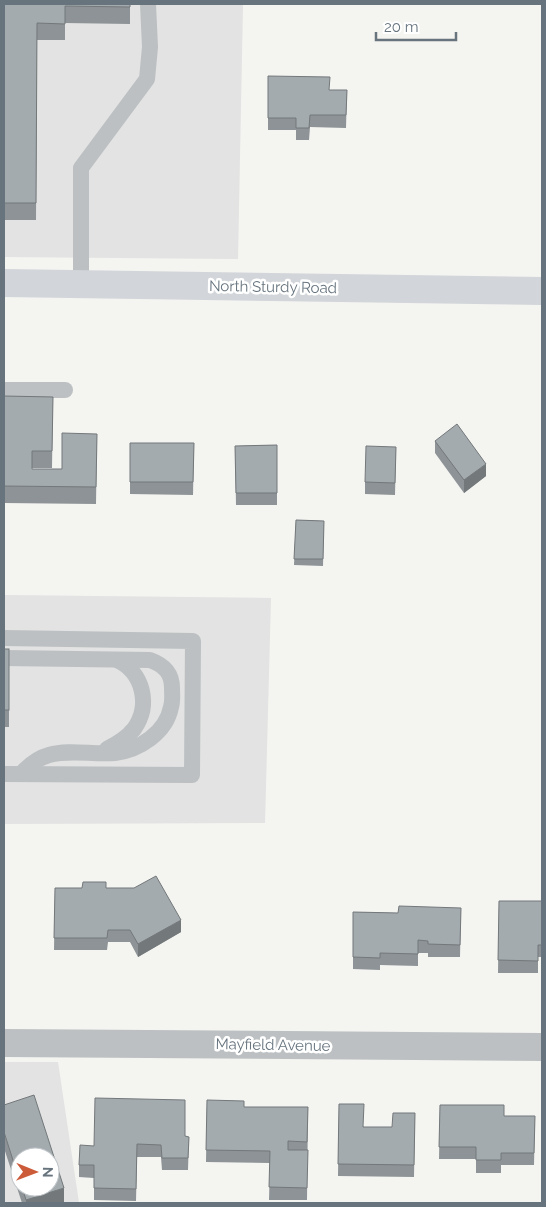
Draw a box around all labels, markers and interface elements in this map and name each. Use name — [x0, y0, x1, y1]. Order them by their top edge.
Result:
scale bar — [376, 10, 456, 42]
text: 20 m — [384, 18, 419, 36]
street label: North Sturdy Road — [209, 277, 337, 297]
street label: Mayfield Avenue — [215, 1035, 331, 1055]
north arrow — [10, 1147, 60, 1197]
text: N — [40, 1167, 56, 1178]

